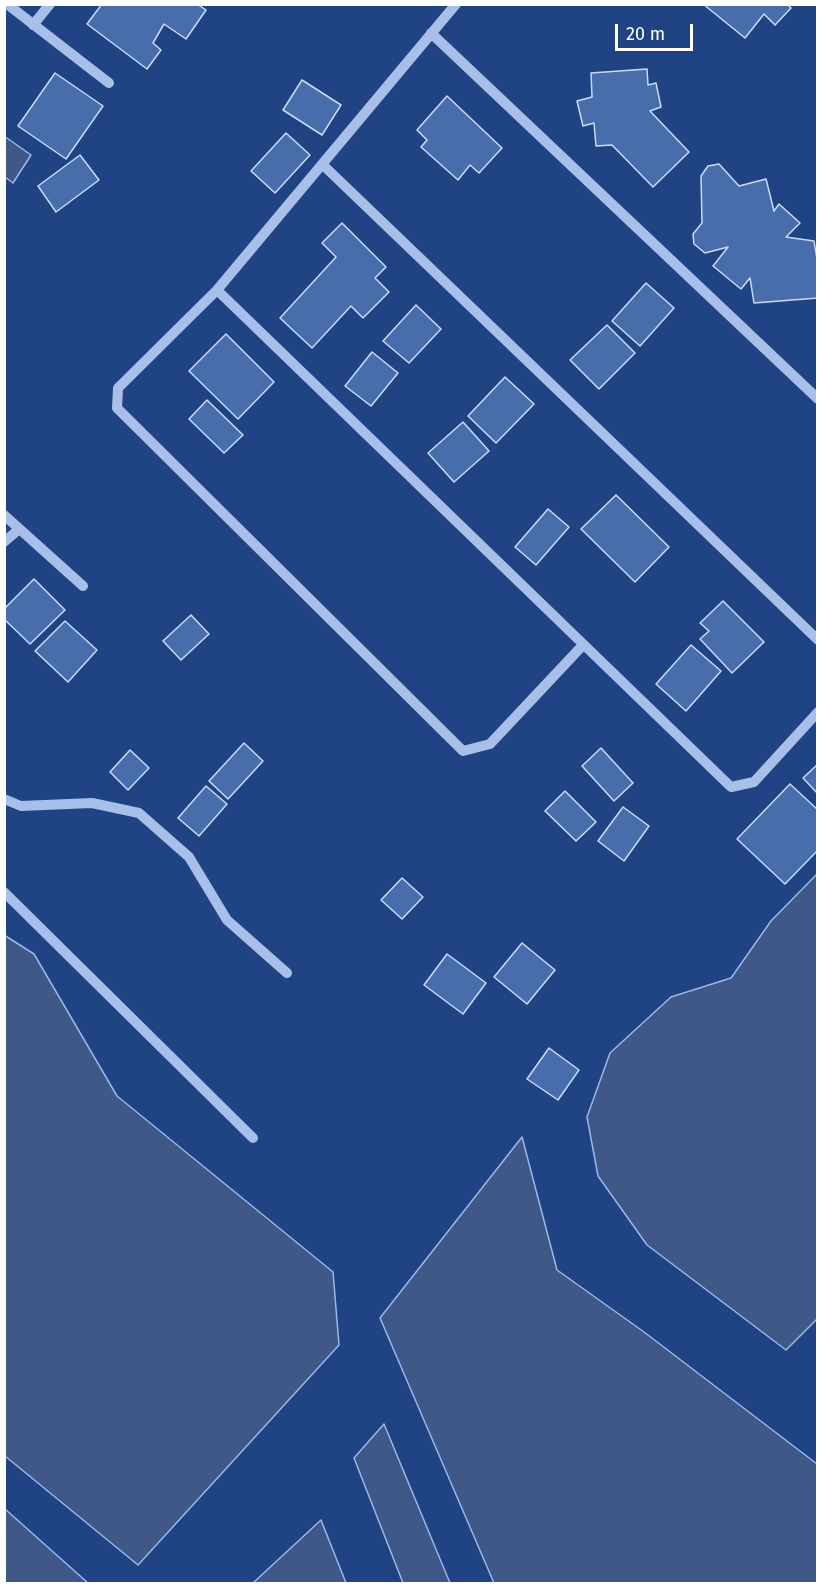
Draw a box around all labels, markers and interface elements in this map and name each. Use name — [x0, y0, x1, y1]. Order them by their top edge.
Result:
scale bar — [618, 12, 696, 50]
text: 20 m — [626, 23, 665, 45]

